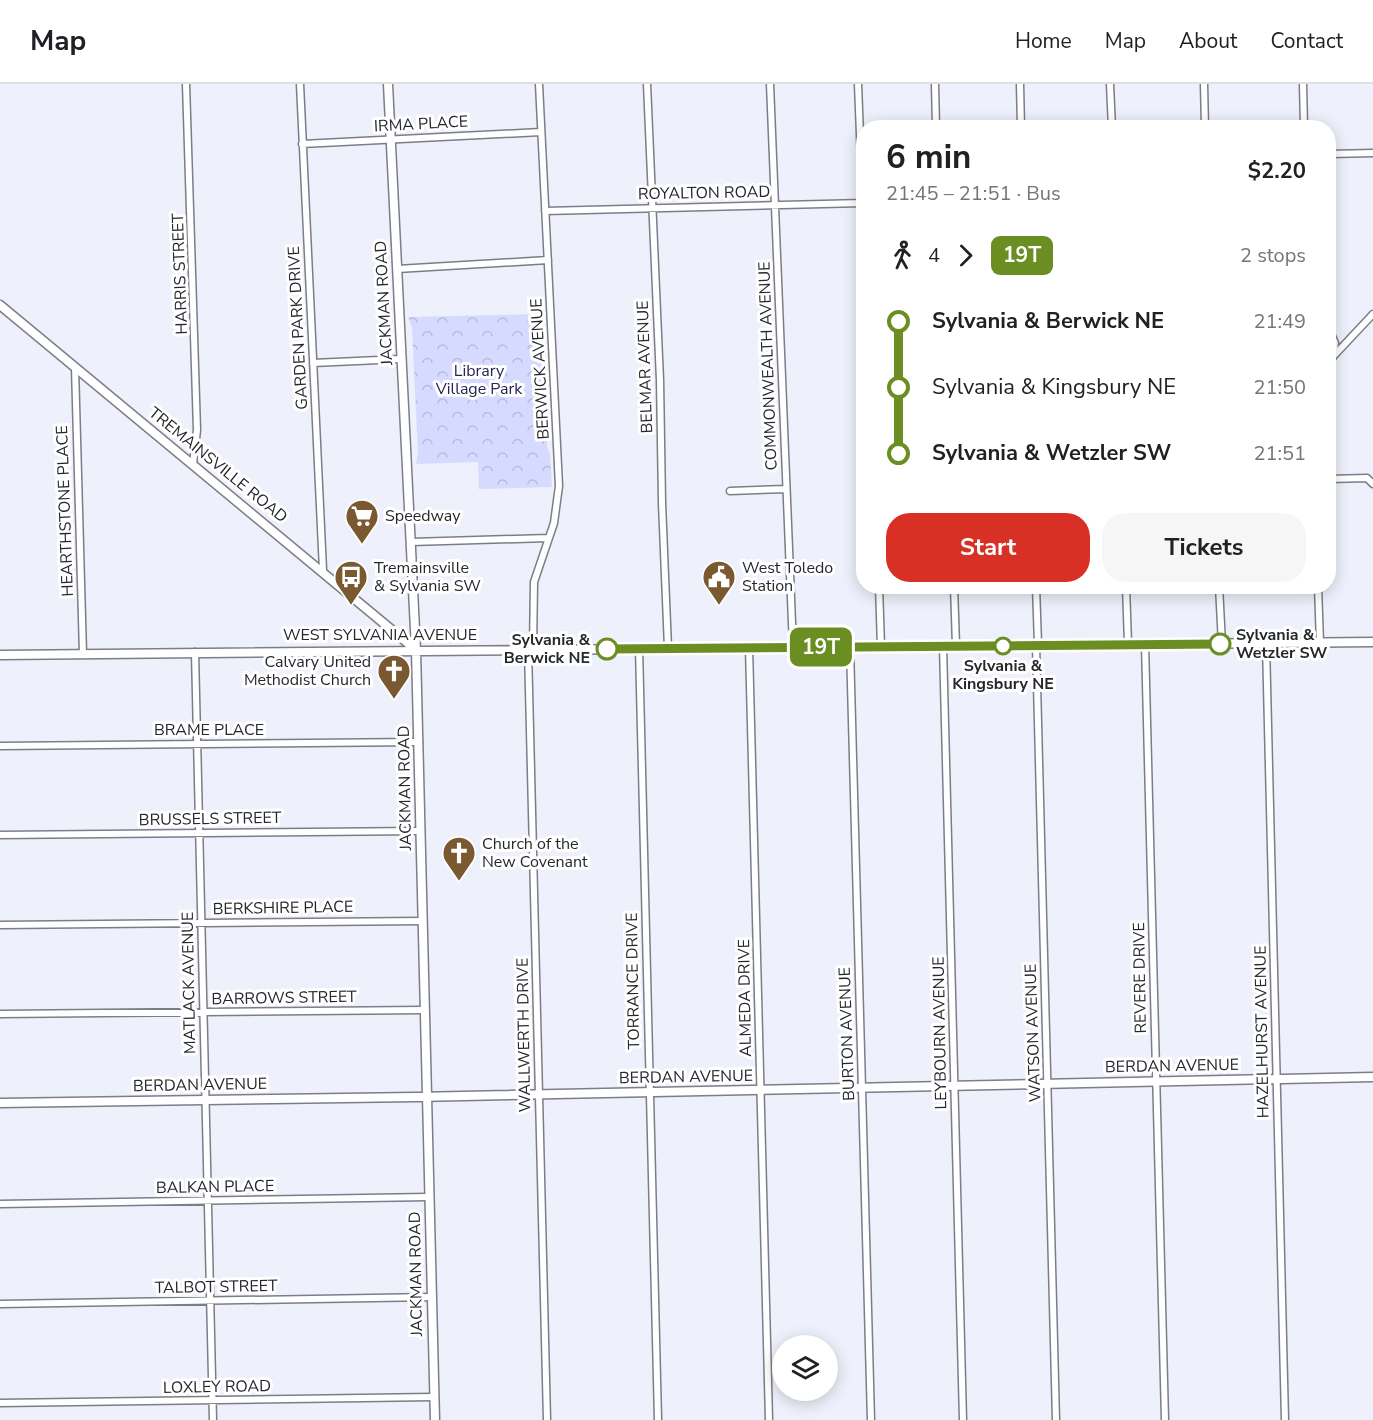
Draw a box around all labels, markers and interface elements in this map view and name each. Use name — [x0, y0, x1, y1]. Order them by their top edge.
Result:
text: Map — [30, 22, 86, 60]
text: Home — [1015, 27, 1072, 55]
text: Map — [1105, 27, 1146, 55]
text: About — [1179, 27, 1237, 55]
text: Contact — [1270, 27, 1343, 55]
street label: IRMA PLACE — [373, 111, 469, 137]
text: 6 min — [886, 135, 971, 180]
text: $2.20 — [1248, 156, 1306, 186]
text: 21:45 – 21:51 · Bus — [886, 180, 1061, 207]
street label: ROYALTON ROAD — [638, 181, 770, 205]
street label: HARRIS STREET — [167, 213, 193, 335]
icon: walk — [886, 239, 919, 272]
icon: forward — [949, 239, 982, 272]
street label: JACKMAN ROAD — [370, 240, 398, 367]
text: 19T — [1003, 241, 1041, 269]
text: 4 — [928, 242, 940, 269]
text: 2 stops — [1240, 242, 1306, 269]
street label: GARDEN PARK DRIVE — [283, 246, 313, 410]
street label: COMMONWEALTH AVENUE — [753, 261, 783, 471]
street label: BERWICK AVENUE — [525, 298, 555, 440]
street label: BELMAR AVENUE — [632, 300, 658, 434]
text: Sylvania & Berwick NE — [932, 306, 1164, 336]
text: 21:49 — [1253, 308, 1306, 335]
park label: Library Village Park — [435, 360, 523, 400]
text: Sylvania & Kingsbury NE — [932, 372, 1176, 402]
text: 21:50 — [1253, 374, 1306, 401]
street label: TREMAINSVILLE ROAD — [144, 402, 292, 528]
street label: HEARTHSTONE PLACE — [51, 425, 79, 597]
text: Sylvania & Wetzler SW — [932, 438, 1171, 468]
text: 21:51 — [1253, 440, 1306, 467]
supermarket icon: Speedway — [344, 498, 380, 545]
place label: Speedway — [385, 505, 461, 527]
button: Start — [886, 513, 1090, 582]
button: Tickets — [1102, 513, 1306, 582]
place label: Tremainsville & Sylvania SW — [374, 557, 481, 597]
place label: West Toledo Station — [742, 557, 833, 597]
bus stop icon: Tremainsville & Sylvania SW — [333, 559, 369, 606]
public building icon: West Toledo Station — [701, 559, 737, 606]
street label: WEST SYLVANIA AVENUE — [283, 624, 477, 646]
place label: Sylvania & Wetzler SW — [1236, 624, 1327, 664]
line badge: 19T — [786, 628, 856, 666]
place label: Sylvania & Berwick NE — [504, 629, 590, 669]
text: 19T — [802, 633, 840, 661]
marker: Sylvania & Wetzler SW — [1209, 633, 1231, 655]
marker: Sylvania & Kingsbury NE — [994, 637, 1012, 655]
marker: Sylvania & Berwick NE — [596, 638, 618, 660]
place label: Calvary United Methodist Church — [244, 651, 371, 691]
church icon: Calvary United Methodist Church — [376, 653, 412, 700]
place label: Sylvania & Kingsbury NE — [952, 655, 1054, 695]
street label: BRAME PLACE — [154, 719, 264, 741]
street label: JACKMAN ROAD — [393, 725, 417, 852]
street label: BRUSSELS STREET — [139, 807, 282, 831]
place label: Church of the New Covenant — [482, 833, 588, 873]
church icon: Church of the New Covenant — [441, 835, 477, 882]
street label: BERKSHIRE PLACE — [212, 896, 354, 920]
street label: MATLACK AVENUE — [177, 912, 201, 1054]
street label: TORRANCE DRIVE — [621, 912, 645, 1050]
street label: REVERE DRIVE — [1128, 922, 1152, 1034]
street label: ALMEDA DRIVE — [733, 939, 757, 1057]
street label: HAZELHURST AVENUE — [1249, 945, 1275, 1119]
street label: LEYBOURN AVENUE — [928, 956, 952, 1110]
street label: WALLWERTH DRIVE — [512, 958, 536, 1112]
street label: WATSON AVENUE — [1020, 963, 1046, 1103]
street label: BURTON AVENUE — [834, 967, 860, 1101]
street label: BARROWS STREET — [211, 986, 357, 1010]
street label: BERDAN AVENUE — [1105, 1054, 1239, 1078]
street label: BERDAN AVENUE — [619, 1065, 753, 1089]
street label: BERDAN AVENUE — [133, 1073, 267, 1097]
street label: BALKAN PLACE — [156, 1175, 274, 1199]
street label: JACKMAN ROAD — [404, 1211, 428, 1338]
street label: TALBOT STREET — [154, 1275, 278, 1299]
map controls — [772, 1335, 838, 1401]
button: layers — [772, 1335, 838, 1401]
street label: LOXLEY ROAD — [163, 1375, 271, 1399]

